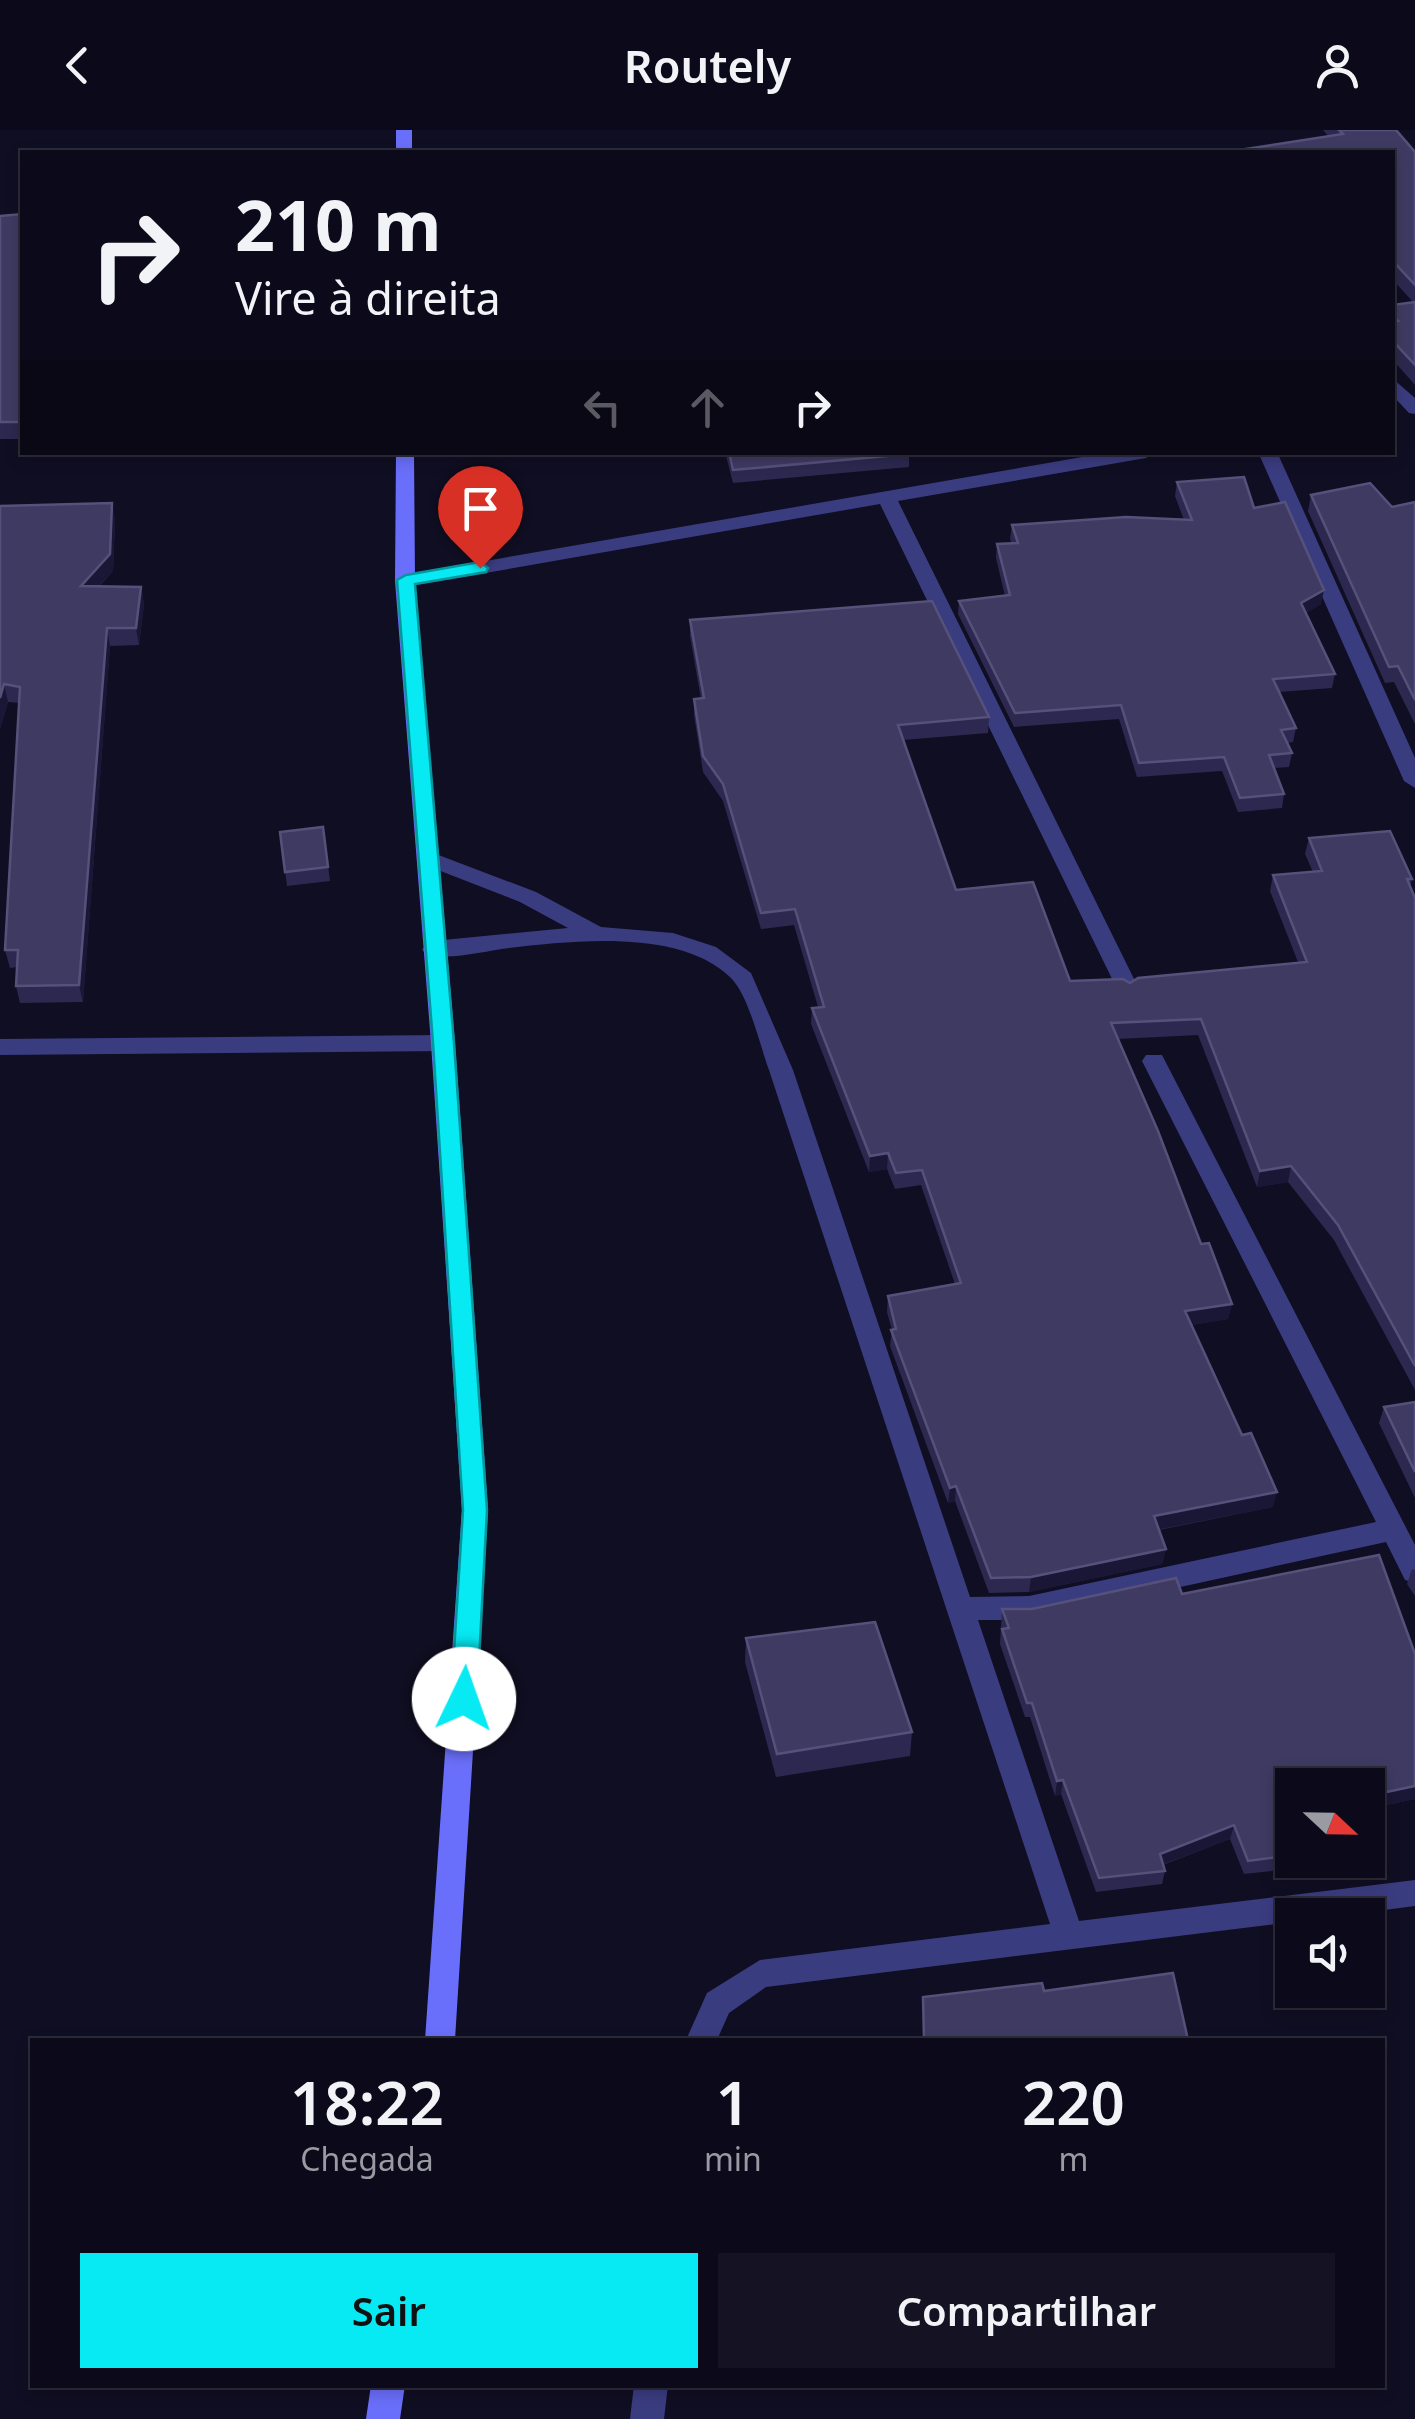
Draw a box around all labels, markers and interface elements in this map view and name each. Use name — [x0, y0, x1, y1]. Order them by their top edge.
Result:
text: Routely — [624, 35, 791, 96]
icon: back — [50, 38, 105, 93]
icon: person — [1310, 38, 1365, 93]
text: 210 m — [235, 176, 442, 272]
icon: right — [70, 190, 200, 320]
text: Vire à direita — [235, 267, 501, 328]
icon: left — [575, 380, 630, 435]
icon: ahead — [680, 380, 735, 435]
icon: right — [785, 380, 840, 435]
pin — [438, 466, 523, 569]
icon: arrive — [453, 481, 508, 536]
position arrow — [412, 1647, 516, 1751]
north arrow — [1275, 1768, 1385, 1878]
map controls — [1275, 1768, 1385, 2008]
button: sound — [1275, 1898, 1385, 2008]
text: 18:22 — [290, 2061, 444, 2143]
text: 1 — [716, 2061, 750, 2143]
text: 220 — [1022, 2061, 1125, 2143]
text: Chegada — [300, 2137, 434, 2180]
text: min — [704, 2137, 762, 2180]
text: m — [1058, 2137, 1088, 2180]
button: Sair — [80, 2253, 698, 2368]
button: Compartilhar — [718, 2253, 1335, 2368]

